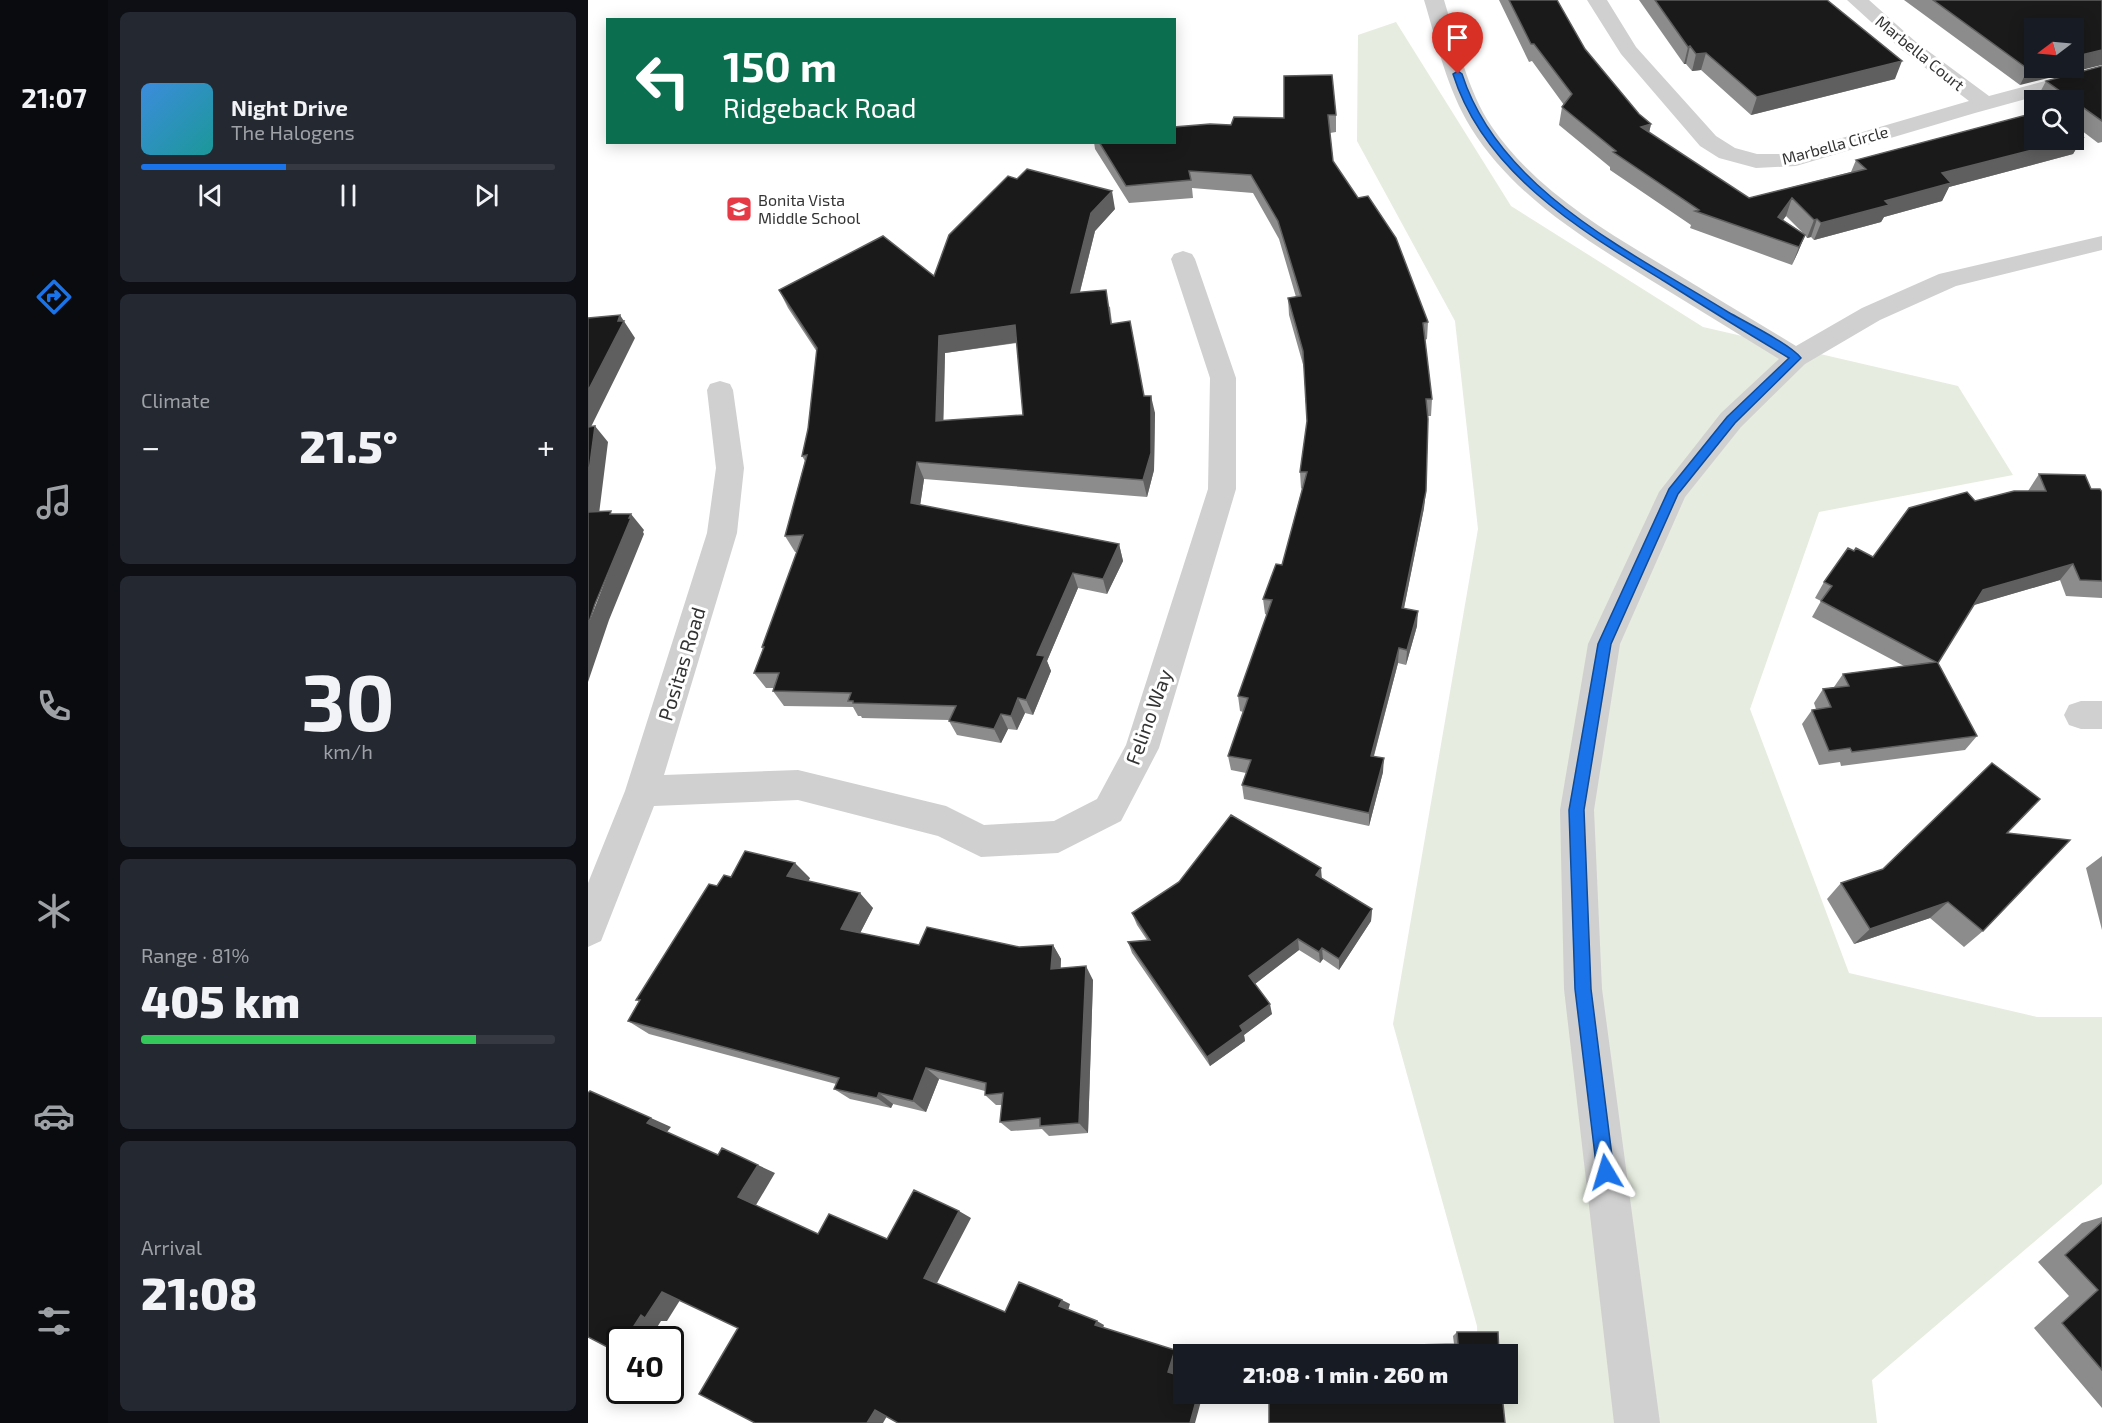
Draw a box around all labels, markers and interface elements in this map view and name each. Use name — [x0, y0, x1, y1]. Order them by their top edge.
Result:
street label: Marbella Court — [1872, 11, 1969, 94]
pin — [1432, 12, 1483, 74]
north arrow — [2024, 18, 2084, 78]
map controls — [2024, 18, 2084, 150]
icon: arrive — [1441, 21, 1474, 54]
text: 150 m — [723, 40, 837, 90]
icon: left — [624, 42, 702, 120]
text: 21:07 — [21, 81, 87, 113]
button: search — [2024, 90, 2084, 150]
text: Ridgeback Road — [723, 91, 916, 123]
text: Night Drive — [231, 94, 348, 120]
text: The Halogens — [231, 120, 355, 144]
street label: Marbella Circle — [1780, 121, 1890, 168]
icon: previous — [194, 179, 227, 212]
icon: pause — [332, 179, 365, 212]
icon: next — [470, 179, 503, 212]
place label: Bonita Vista Middle School — [758, 190, 861, 227]
school or university icon: Bonita Vista Middle School — [724, 194, 754, 224]
icon: directions — [33, 276, 75, 318]
text: Climate — [141, 388, 210, 412]
text: 21.5° — [299, 418, 398, 472]
text: − — [141, 426, 160, 466]
text: + — [537, 426, 555, 466]
icon: music — [33, 481, 75, 523]
street label: Positas Road — [652, 604, 710, 723]
text: 30 — [301, 653, 395, 747]
street label: Felino Way — [1120, 665, 1177, 768]
icon: phone — [33, 685, 75, 727]
text: km/h — [323, 739, 373, 763]
icon: climate — [33, 890, 75, 932]
text: Range · 81% — [141, 943, 249, 967]
text: 405 km — [141, 973, 300, 1027]
icon: car — [33, 1095, 75, 1137]
position arrow — [1574, 1140, 1638, 1204]
text: Arrival — [141, 1235, 202, 1259]
text: 21:08 — [141, 1265, 257, 1319]
icon: filters — [33, 1300, 75, 1342]
speed limit sign: 40 — [606, 1326, 684, 1404]
text: 21:08 · 1 min · 260 m — [1243, 1361, 1448, 1387]

